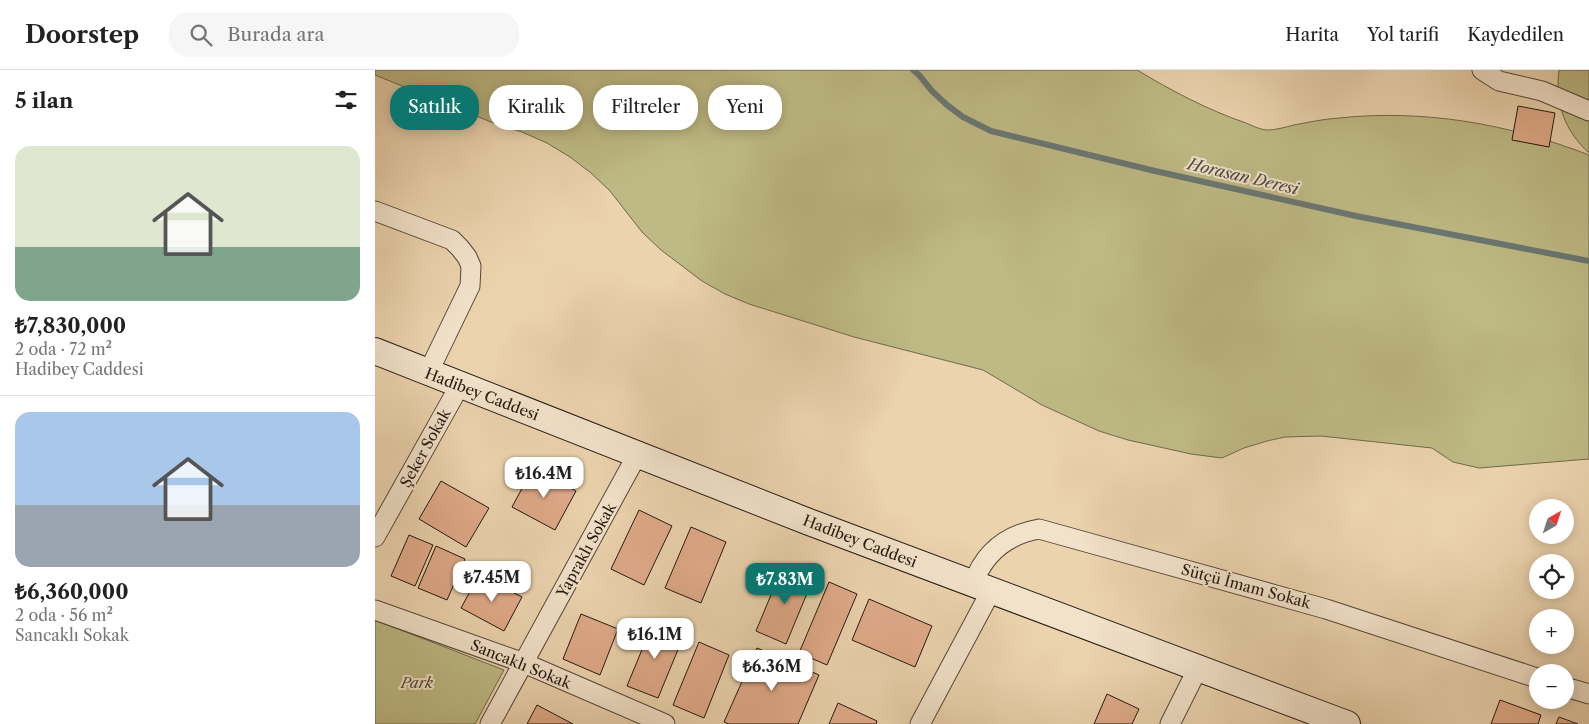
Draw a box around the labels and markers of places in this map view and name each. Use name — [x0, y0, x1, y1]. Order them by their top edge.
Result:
pin: ₺16.4M — [503, 456, 585, 499]
pin: ₺7.45M — [451, 560, 533, 603]
pin: ₺7.83M — [744, 562, 826, 605]
pin: ₺16.1M — [614, 618, 696, 660]
pin: ₺6.36M — [731, 650, 813, 692]

